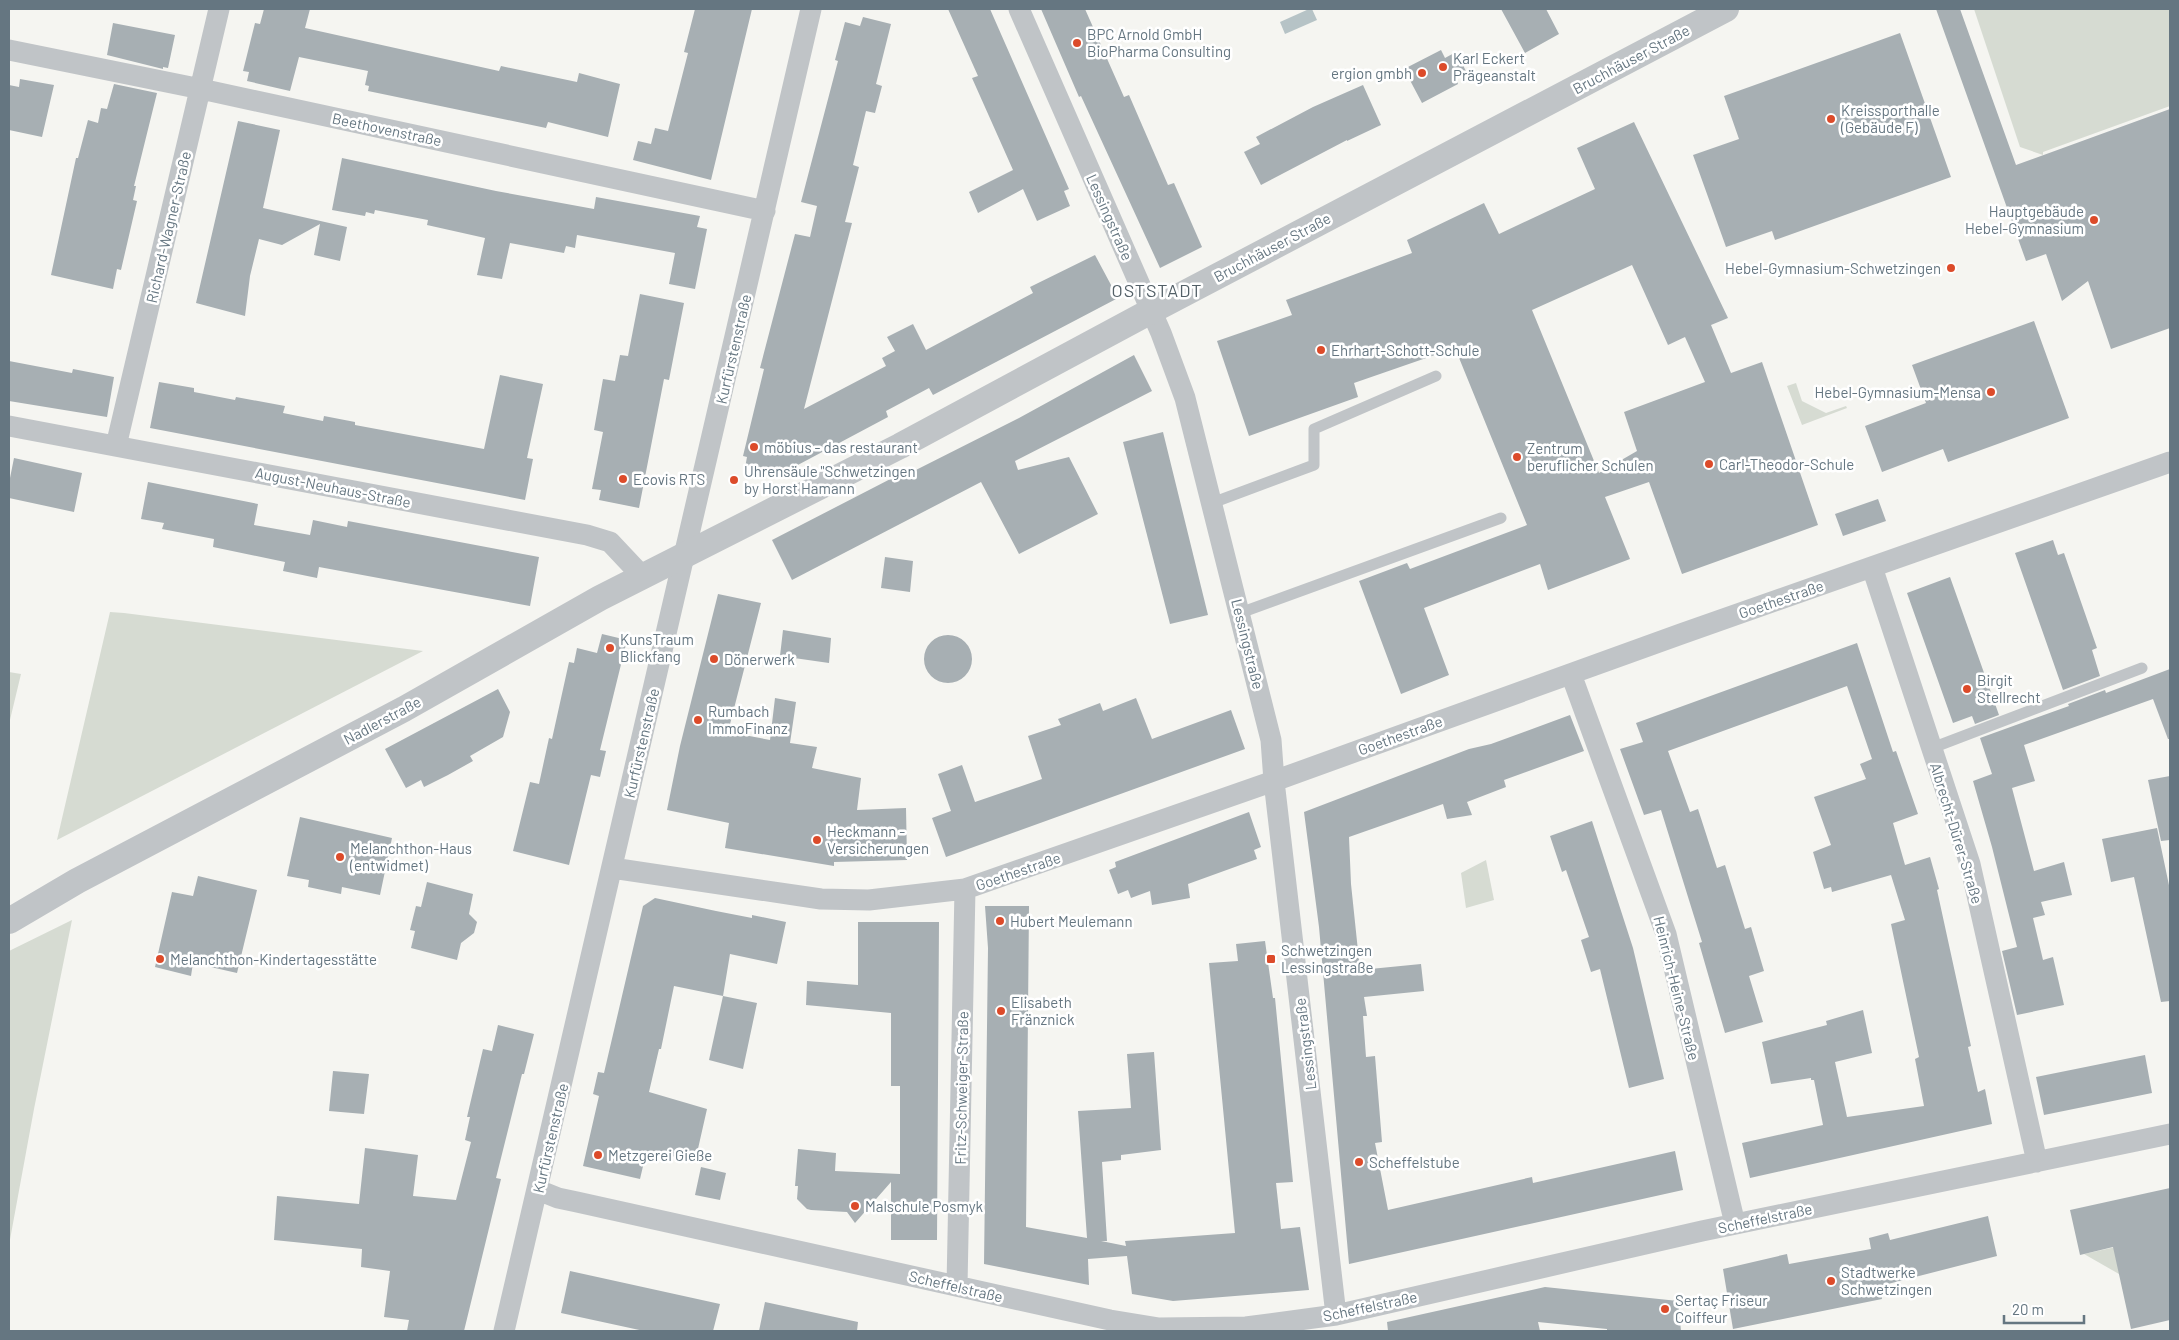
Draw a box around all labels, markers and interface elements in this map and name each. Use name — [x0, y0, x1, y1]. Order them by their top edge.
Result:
street label: Bruchhäuser Straße — [1569, 21, 1693, 97]
place label: BPC Arnold GmbH BioPharma Consulting — [1087, 25, 1231, 60]
marker: BPC Arnold GmbH BioPharma Consulting — [1071, 37, 1083, 49]
place label: Karl Eckert Prägeanstalt — [1453, 49, 1536, 84]
marker: Karl Eckert Prägeanstalt — [1437, 61, 1449, 73]
place label: ergion gmbh — [1331, 64, 1412, 82]
marker: ergion gmbh — [1416, 67, 1428, 79]
place label: Kreissporthalle (Gebäude F) — [1840, 101, 1940, 136]
street label: Beethovenstraße — [331, 109, 443, 149]
marker: Kreissporthalle (Gebäude F) — [1825, 113, 1837, 125]
street label: Richard-Wagner-Straße — [142, 149, 194, 305]
street label: Lessingstraße — [1083, 171, 1137, 263]
place label: Hauptgebäude Hebel-Gymnasium — [1965, 202, 2084, 237]
street label: Bruchhäuser Straße — [1210, 209, 1334, 285]
marker: Hauptgebäude Hebel-Gymnasium — [2088, 214, 2100, 226]
place label: Hebel-Gymnasium-Schwetzingen — [1725, 259, 1941, 277]
marker: Hebel-Gymnasium-Schwetzingen — [1945, 262, 1957, 274]
district label: OSTSTADT — [1111, 279, 1203, 301]
street label: Kurfürstenstraße — [712, 292, 754, 406]
place label: Ehrhart-Schott-Schule — [1331, 341, 1480, 359]
marker: Ehrhart-Schott-Schule — [1315, 344, 1327, 356]
place label: Hebel-Gymnasium-Mensa — [1815, 383, 1981, 401]
marker: Hebel-Gymnasium-Mensa — [1985, 386, 1997, 398]
place label: möbius - das restaurant — [764, 438, 918, 456]
place label: Zentrum beruflicher Schulen — [1527, 439, 1654, 474]
marker: möbius - das restaurant — [748, 441, 760, 453]
marker: Zentrum beruflicher Schulen — [1511, 451, 1523, 463]
place label: Carl-Theodor-Schule — [1719, 455, 1854, 473]
marker: Carl-Theodor-Schule — [1703, 458, 1715, 470]
place label: Uhrensäule "Schwetzingen by Horst Hamann — [744, 462, 916, 497]
street label: August-Neuhaus-Straße — [254, 463, 412, 511]
place label: Ecovis RTS — [633, 470, 705, 488]
marker: Ecovis RTS — [617, 473, 629, 485]
marker: Uhrensäule "Schwetzingen by Horst Hamann — [728, 474, 740, 486]
street label: Goethestraße — [1736, 576, 1826, 622]
street label: Lessingstraße — [1228, 597, 1268, 691]
place label: KunsTraum Blickfang — [620, 630, 694, 665]
marker: KunsTraum Blickfang — [604, 642, 616, 654]
place label: Dönerwerk — [724, 650, 795, 668]
marker: Dönerwerk — [708, 653, 720, 665]
place label: Birgit Stellrecht — [1977, 671, 2041, 706]
marker: Birgit Stellrecht — [1961, 683, 1973, 695]
street label: Kurfürstenstraße — [620, 686, 662, 800]
street label: Nadlerstraße — [340, 692, 424, 748]
place label: Rumbach ImmoFinanz — [708, 702, 788, 737]
street label: Goethestraße — [1355, 711, 1445, 759]
marker: Rumbach ImmoFinanz — [692, 714, 704, 726]
street label: Albrecht-Dürer-Straße — [1927, 760, 1987, 906]
place label: Heckmann - Versicherungen — [827, 822, 929, 857]
marker: Heckmann - Versicherungen — [811, 834, 823, 846]
place label: Melanchthon-Haus (entwidmet) — [349, 839, 472, 874]
street label: Goethestraße — [973, 848, 1063, 894]
marker: Melanchthon-Haus (entwidmet) — [334, 851, 346, 863]
place label: Hubert Meulemann — [1010, 912, 1133, 930]
street label: Heinrich-Heine-Straße — [1650, 914, 1704, 1062]
marker: Hubert Meulemann — [994, 915, 1006, 927]
place label: Schwetzingen Lessingstraße — [1281, 941, 1374, 976]
place label: Melanchthon-Kindertagesstätte — [170, 950, 377, 968]
marker: Melanchthon-Kindertagesstätte — [154, 953, 166, 965]
marker: Schwetzingen Lessingstraße — [1265, 953, 1277, 965]
place label: Elisabeth Fränznick — [1011, 993, 1075, 1028]
street label: Lessingstraße — [1290, 997, 1320, 1091]
marker: Elisabeth Fränznick — [995, 1005, 1007, 1017]
street label: Fritz-Schweiger-Straße — [951, 1011, 971, 1165]
street label: Kurfürstenstraße — [529, 1081, 571, 1195]
place label: Metzgerei Gieße — [608, 1146, 712, 1164]
marker: Metzgerei Gieße — [592, 1149, 604, 1161]
place label: Scheffelstube — [1369, 1153, 1460, 1171]
marker: Scheffelstube — [1353, 1156, 1365, 1168]
place label: Malschule Posmyk — [865, 1197, 984, 1215]
street label: Scheffelstraße — [1716, 1199, 1814, 1237]
marker: Malschule Posmyk — [849, 1200, 861, 1212]
place label: Stadtwerke Schwetzingen — [1841, 1263, 1932, 1298]
street label: Scheffelstraße — [907, 1266, 1005, 1306]
marker: Stadtwerke Schwetzingen — [1825, 1275, 1837, 1287]
street label: Scheffelstraße — [1321, 1287, 1419, 1325]
place label: Sertaç Friseur Coiffeur — [1675, 1291, 1768, 1326]
scale bar — [2004, 1292, 2084, 1324]
text: 20 m — [2012, 1300, 2044, 1318]
marker: Sertaç Friseur Coiffeur — [1659, 1303, 1671, 1315]

